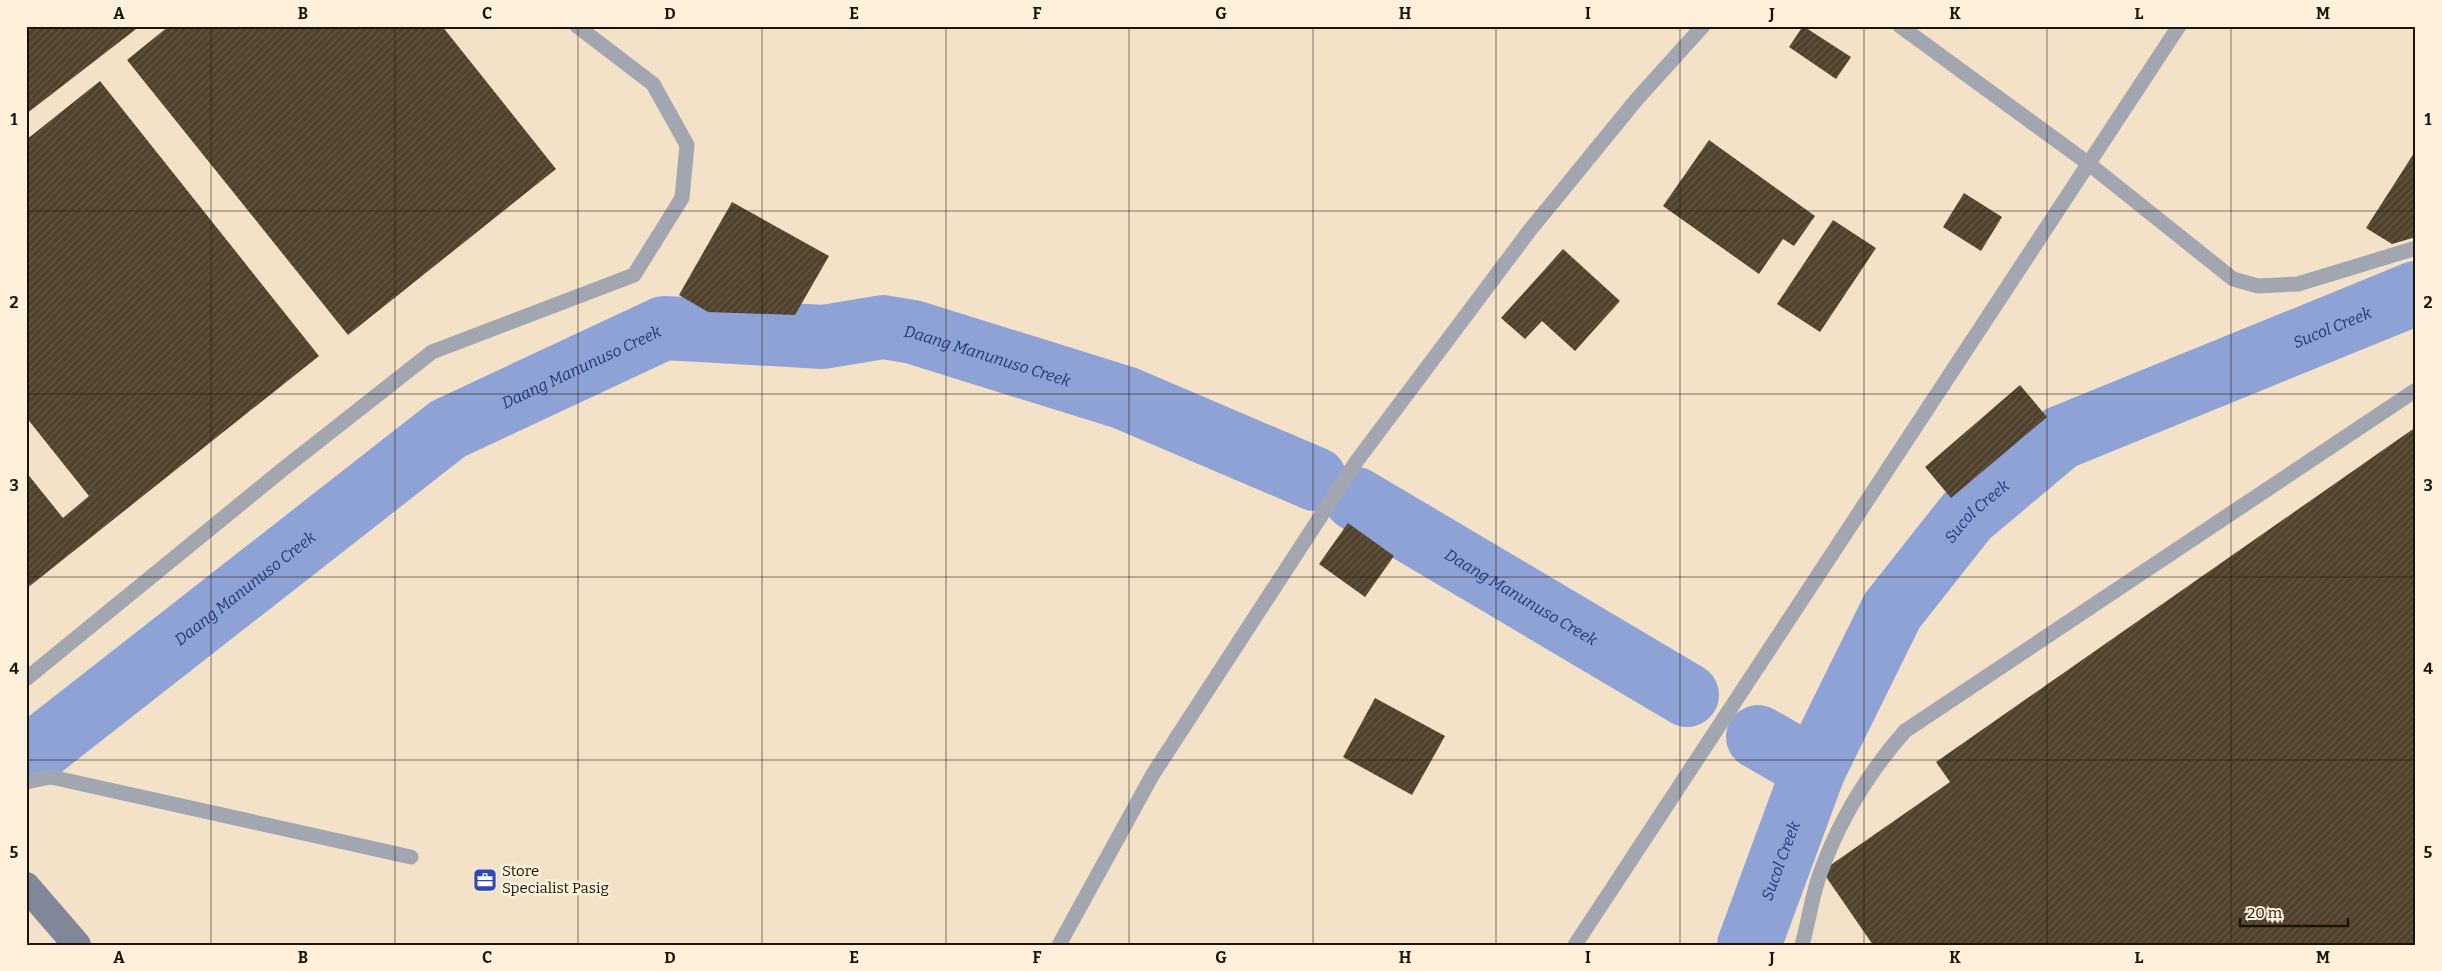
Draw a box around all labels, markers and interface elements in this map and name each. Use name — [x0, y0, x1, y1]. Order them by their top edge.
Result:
text: A — [113, 4, 125, 23]
text: B — [298, 4, 308, 23]
text: C — [482, 4, 492, 23]
text: D — [664, 4, 676, 23]
text: E — [849, 4, 859, 23]
text: F — [1033, 4, 1042, 23]
text: G — [1215, 4, 1227, 23]
text: H — [1399, 4, 1412, 23]
text: I — [1585, 4, 1591, 23]
text: J — [1768, 4, 1775, 23]
text: K — [1949, 4, 1961, 23]
text: L — [2135, 4, 2144, 23]
text: M — [2316, 4, 2330, 23]
text: 1 — [11, 110, 18, 129]
text: 1 — [2425, 110, 2432, 129]
text: 2 — [9, 293, 19, 312]
text: 2 — [2423, 293, 2433, 312]
water label: Sucol Creek — [2290, 303, 2374, 352]
water label: Daang Manunuso Creek — [498, 321, 664, 412]
water label: Daang Manunuso Creek — [903, 321, 1074, 390]
water label: Sucol Creek — [1940, 475, 2013, 546]
text: 3 — [9, 476, 19, 495]
text: 3 — [2423, 476, 2433, 495]
water label: Daang Manunuso Creek — [170, 527, 319, 649]
water label: Daang Manunuso Creek — [1442, 544, 1601, 649]
text: 4 — [9, 659, 19, 678]
text: 4 — [2423, 659, 2433, 678]
water label: Sucol Creek — [1757, 818, 1804, 903]
text: 5 — [10, 843, 19, 862]
text: 5 — [2424, 843, 2433, 862]
place label: Store Specialist Pasig — [502, 862, 609, 897]
office icon: Store Specialist Pasig — [472, 867, 498, 893]
scale bar — [2240, 896, 2347, 928]
text: 20 m — [2247, 904, 2283, 922]
text: A — [113, 948, 125, 967]
text: B — [298, 948, 308, 967]
text: C — [482, 948, 492, 967]
text: D — [664, 948, 676, 967]
text: E — [849, 948, 859, 967]
text: F — [1033, 948, 1042, 967]
text: G — [1215, 948, 1227, 967]
text: H — [1399, 948, 1412, 967]
text: I — [1585, 948, 1591, 967]
text: J — [1768, 948, 1775, 967]
text: K — [1949, 948, 1961, 967]
text: L — [2135, 948, 2144, 967]
text: M — [2316, 948, 2330, 967]

